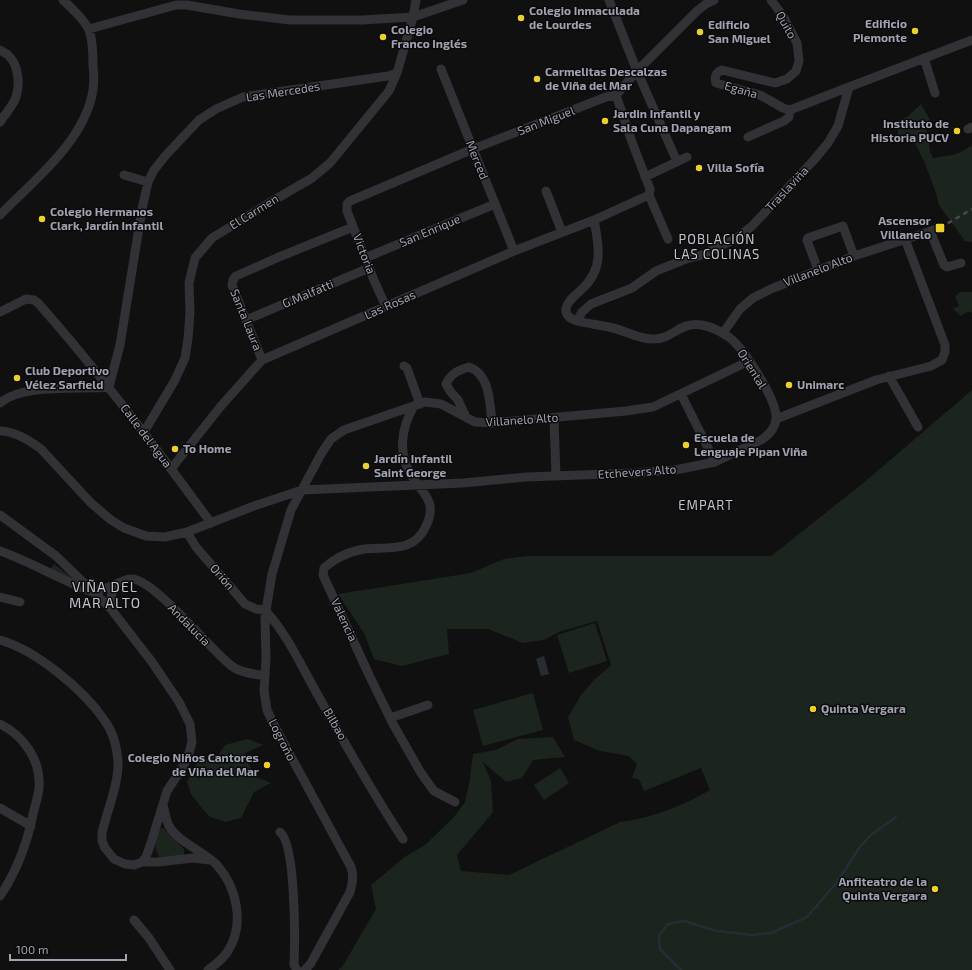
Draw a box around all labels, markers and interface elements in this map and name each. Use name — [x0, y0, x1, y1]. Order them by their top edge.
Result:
place label: Colegio Inmaculada de Lourdes — [529, 3, 640, 31]
street label: Quito — [773, 8, 800, 41]
marker: Colegio Inmaculada de Lourdes — [516, 13, 526, 23]
place label: Edificio Piemonte — [853, 16, 907, 44]
place label: Edificio San Miguel — [708, 17, 771, 45]
place label: Colegio Franco Inglés — [391, 22, 467, 50]
marker: Edificio Piemonte — [910, 26, 920, 36]
marker: Edificio San Miguel — [695, 27, 705, 37]
marker: Colegio Franco Inglés — [378, 32, 388, 42]
place label: Carmelitas Descalzas de Viña del Mar — [545, 64, 667, 92]
marker: Carmelitas Descalzas de Viña del Mar — [532, 74, 542, 84]
street label: Las Mercedes — [245, 78, 321, 104]
street label: Egaña — [723, 78, 759, 100]
street label: San Miguel — [515, 103, 577, 137]
place label: Jardin Infantil y Sala Cuna Dapangam — [613, 106, 732, 134]
marker: Jardin Infantil y Sala Cuna Dapangam — [600, 116, 610, 126]
place label: Instituto de Historia PUCV — [871, 116, 949, 144]
marker: Instituto de Historia PUCV — [952, 126, 962, 136]
street label: Merced — [464, 138, 492, 181]
place label: Villa Sofía — [707, 160, 765, 174]
marker: Villa Sofía — [694, 163, 704, 173]
street label: Traslaviña — [762, 163, 811, 214]
street label: El Carmen — [227, 191, 280, 232]
place label: Colegio Hermanos Clark, Jardín Infantil — [50, 204, 163, 232]
street label: San Enrique — [397, 211, 462, 249]
place label: Ascensor Villanelo — [878, 213, 931, 241]
marker: Colegio Hermanos Clark, Jardín Infantil — [37, 214, 47, 224]
marker: Ascensor Villanelo — [934, 222, 946, 234]
district label: POBLACIÓN LAS COLINAS — [674, 230, 760, 262]
street label: Victoria — [351, 232, 379, 276]
street label: Villanelo Alto — [781, 249, 854, 289]
street label: G.Malfatti — [280, 276, 335, 310]
street label: Santa Laura — [228, 287, 266, 352]
street label: Las Rosas — [362, 287, 417, 322]
street label: Oriental — [735, 346, 771, 391]
place label: Club Deportivo Vélez Sarfield — [25, 363, 109, 391]
marker: Club Deportivo Vélez Sarfield — [12, 373, 22, 383]
place label: Unimarc — [797, 377, 844, 391]
marker: Unimarc — [784, 380, 794, 390]
street label: Calle del Agua — [118, 401, 175, 470]
street label: Villanelo Alto — [485, 409, 559, 429]
place label: Escuela de Lenguaje Pipan Viña — [694, 430, 808, 459]
marker: Escuela de Lenguaje Pipan Viña — [681, 440, 691, 450]
place label: To Home — [183, 441, 232, 455]
marker: To Home — [170, 444, 180, 454]
place label: Jardín Infantil Saint George — [374, 451, 452, 479]
marker: Jardín Infantil Saint George — [361, 461, 371, 471]
street label: Etchevers Alto — [597, 461, 677, 481]
district label: EMPART — [678, 497, 734, 513]
street label: Orión — [208, 561, 238, 592]
district label: VIÑA DEL MAR ALTO — [69, 578, 141, 611]
street label: Valencia — [329, 596, 361, 643]
street label: Andalucía — [166, 600, 214, 648]
place label: Quinta Vergara — [821, 701, 906, 716]
marker: Quinta Vergara — [808, 704, 818, 714]
street label: Bilbao — [321, 705, 351, 742]
street label: Logroño — [266, 716, 299, 763]
place label: Colegio Niños Cantores de Viña del Mar — [128, 750, 259, 778]
marker: Colegio Niños Cantores de Viña del Mar — [262, 760, 272, 770]
place label: Anfiteatro de la Quinta Vergara — [839, 874, 927, 903]
marker: Anfiteatro de la Quinta Vergara — [930, 884, 940, 894]
scale bar — [10, 936, 126, 962]
text: 100 m — [16, 942, 48, 956]

